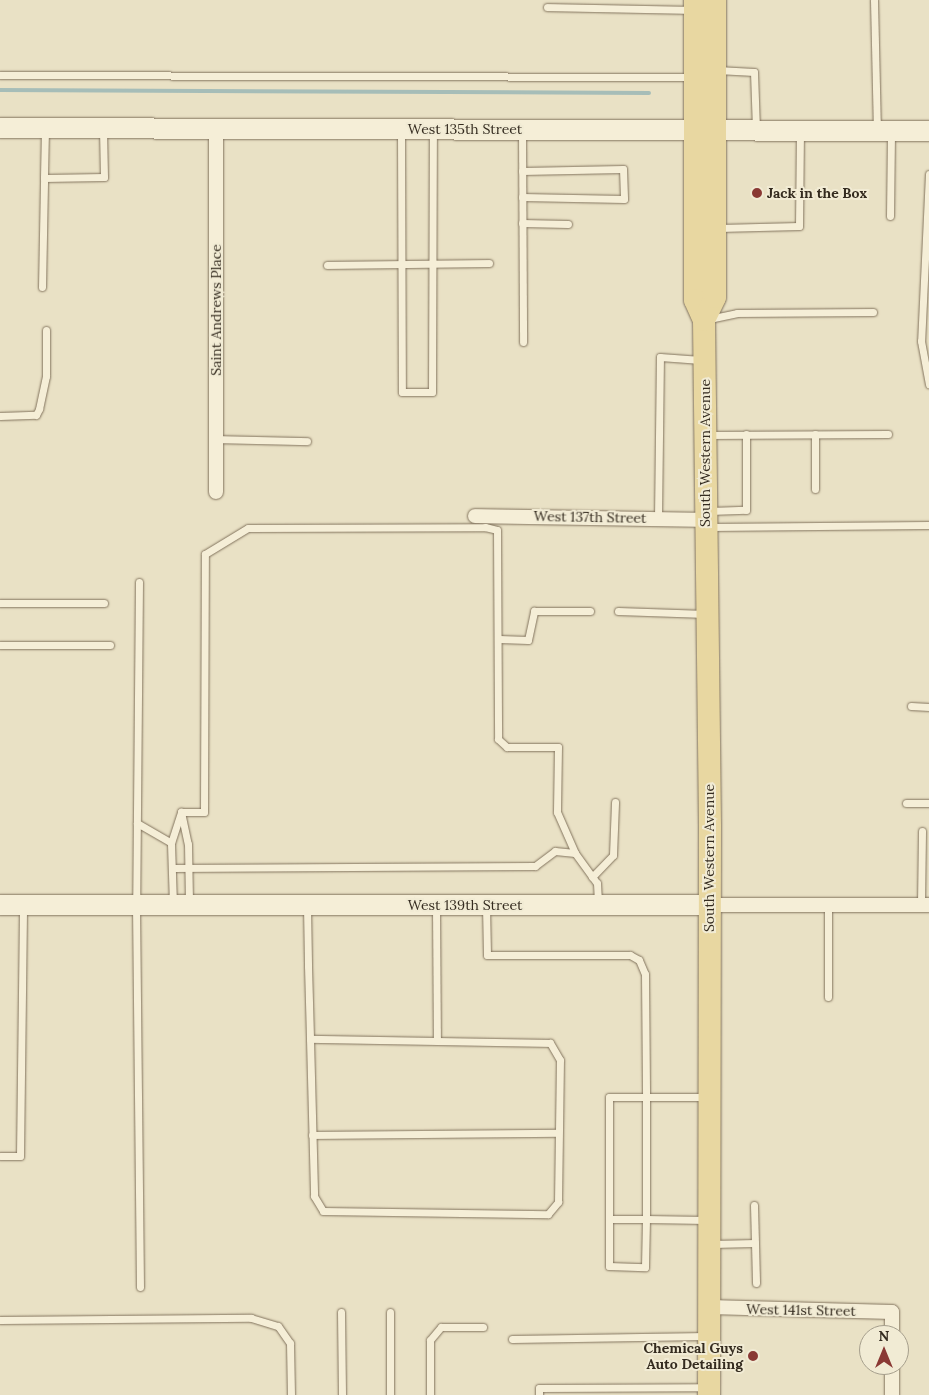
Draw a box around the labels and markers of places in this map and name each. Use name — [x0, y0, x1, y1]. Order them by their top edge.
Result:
place label: Jack in the Box — [767, 185, 867, 201]
marker: Jack in the Box — [751, 187, 763, 199]
place label: Chemical Guys Auto Detailing — [643, 1340, 743, 1372]
marker: Chemical Guys Auto Detailing — [747, 1350, 759, 1362]

